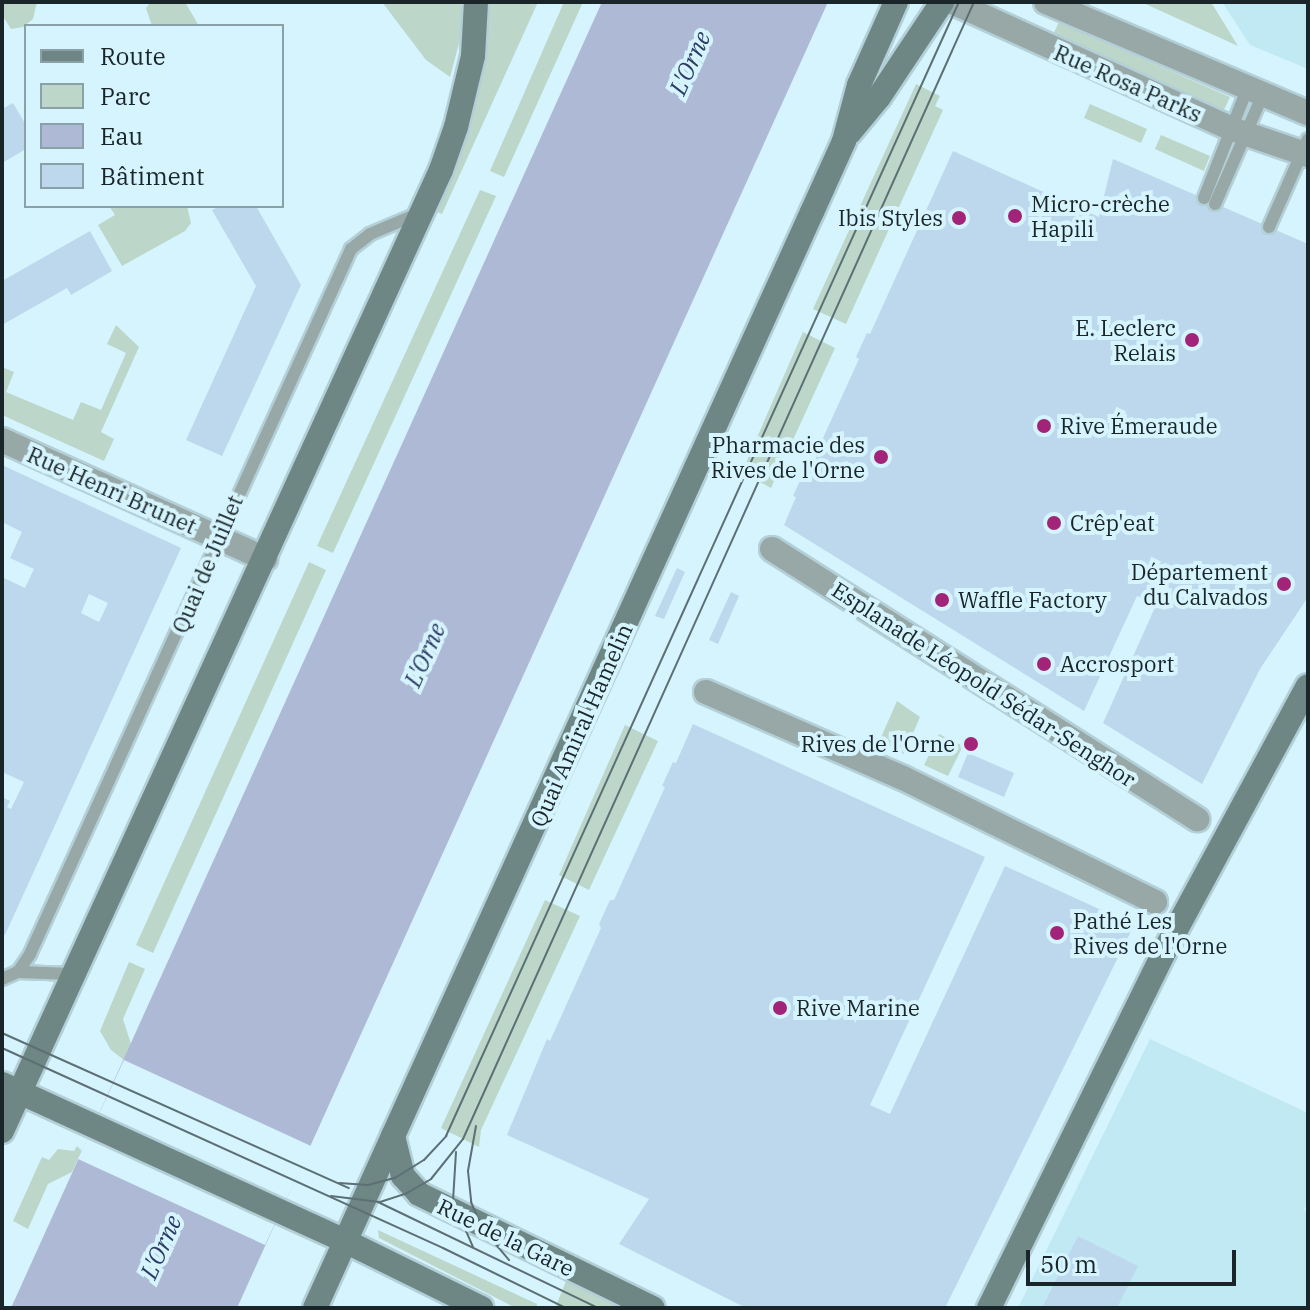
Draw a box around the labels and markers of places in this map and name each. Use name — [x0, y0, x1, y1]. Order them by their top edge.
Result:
place label: Micro-crèche Hapili — [1031, 190, 1170, 242]
place label: Ibis Styles — [838, 205, 943, 231]
marker: Micro-crèche Hapili — [1006, 207, 1024, 225]
marker: Ibis Styles — [950, 209, 968, 227]
place label: E. Leclerc Relais — [1075, 314, 1176, 366]
marker: E. Leclerc Relais — [1183, 331, 1201, 349]
place label: Rive Émeraude — [1060, 413, 1217, 439]
marker: Rive Émeraude — [1035, 417, 1053, 435]
place label: Pharmacie des Rives de l'Orne — [711, 431, 865, 482]
marker: Pharmacie des Rives de l'Orne — [872, 448, 890, 466]
place label: Crêp'eat — [1070, 510, 1155, 536]
marker: Crêp'eat — [1045, 514, 1063, 532]
place label: Département du Calvados — [1131, 558, 1268, 610]
marker: Département du Calvados — [1275, 575, 1293, 593]
place label: Waffle Factory — [958, 587, 1107, 613]
marker: Waffle Factory — [933, 591, 951, 609]
place label: Accrosport — [1060, 651, 1174, 677]
marker: Accrosport — [1035, 655, 1053, 673]
place label: Rives de l'Orne — [801, 731, 955, 757]
marker: Rives de l'Orne — [962, 735, 980, 753]
place label: Pathé Les Rives de l'Orne — [1073, 907, 1227, 958]
marker: Pathé Les Rives de l'Orne — [1048, 924, 1066, 942]
place label: Rive Marine — [796, 995, 920, 1021]
marker: Rive Marine — [771, 999, 789, 1017]

